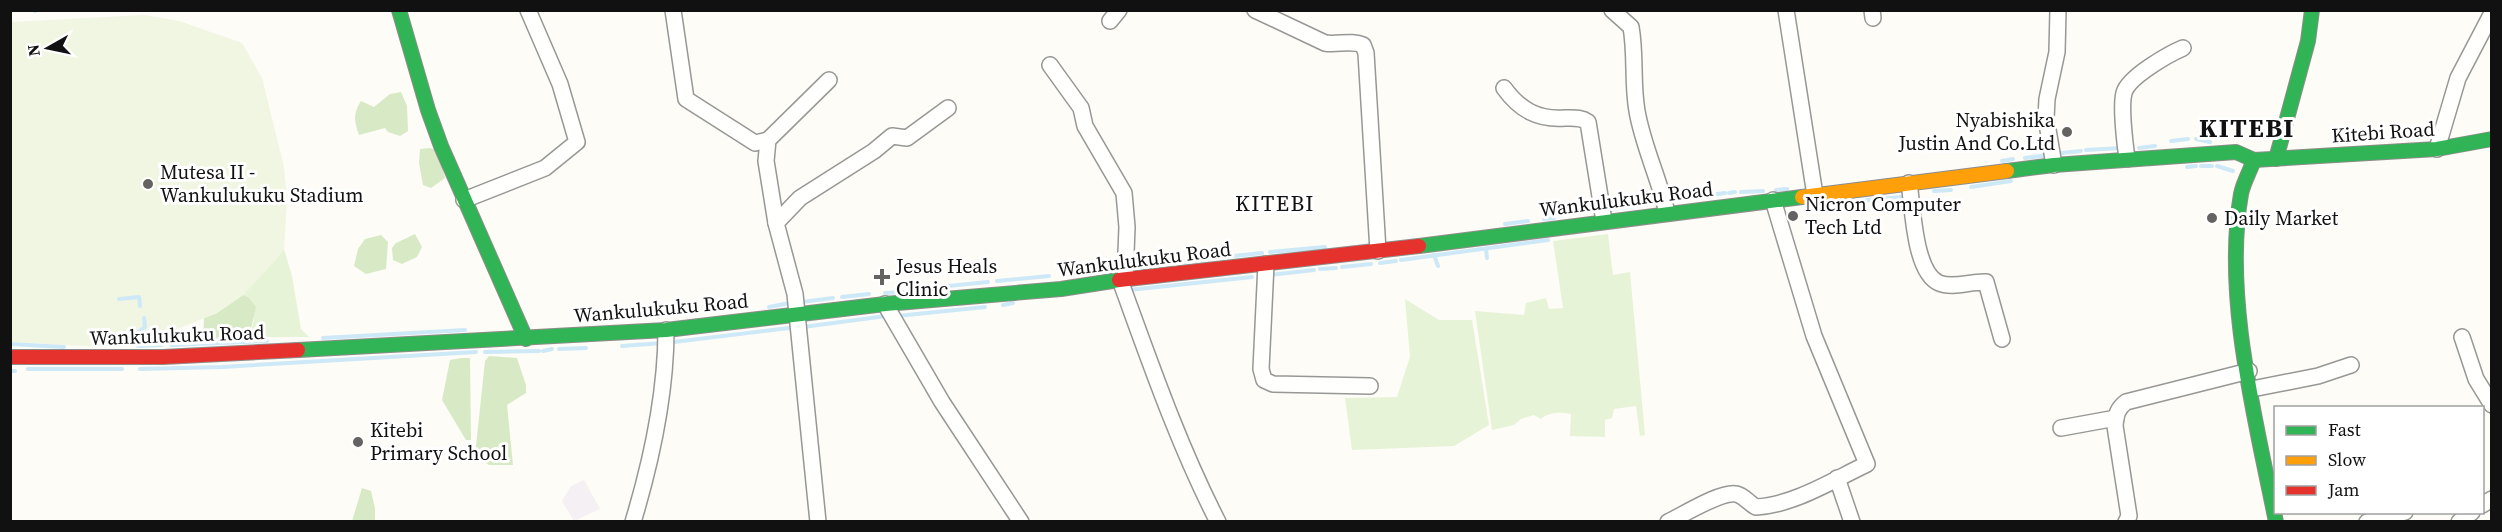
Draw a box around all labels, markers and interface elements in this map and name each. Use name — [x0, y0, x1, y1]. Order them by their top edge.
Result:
north arrow — [18, 18, 78, 78]
text: N — [21, 43, 45, 58]
place label: Nyabishika Justin And Co.Ltd — [1897, 106, 2056, 157]
district label: KITEBI — [2199, 110, 2295, 146]
street label: Kitebi Road — [2331, 114, 2436, 150]
marker: Nyabishika Justin And Co.Ltd — [2060, 125, 2074, 139]
place label: Mutesa II - Wankulukuku Stadium — [160, 158, 364, 209]
street label: Wankulukuku Road — [1537, 174, 1715, 224]
marker: Mutesa II - Wankulukuku Stadium — [141, 177, 155, 191]
district label: KITEBI — [1235, 188, 1315, 218]
place label: Nicron Computer Tech Ltd — [1805, 190, 1962, 241]
place label: Daily Market — [2224, 204, 2339, 232]
marker: Nicron Computer Tech Ltd — [1786, 209, 1800, 223]
marker: Daily Market — [2205, 211, 2219, 225]
street label: Wankulukuku Road — [1055, 234, 1233, 284]
place label: Jesus Heals Clinic — [895, 252, 997, 303]
marker: Jesus Heals Clinic — [873, 268, 891, 286]
street label: Wankulukuku Road — [572, 286, 750, 330]
street label: Wankulukuku Road — [89, 318, 266, 352]
legend — [2274, 406, 2484, 514]
place label: Kitebi Primary School — [370, 416, 507, 467]
text: Fast — [2328, 417, 2361, 442]
marker: Kitebi Primary School — [351, 435, 365, 449]
text: Slow — [2328, 447, 2366, 472]
text: Jam — [2327, 477, 2360, 502]

